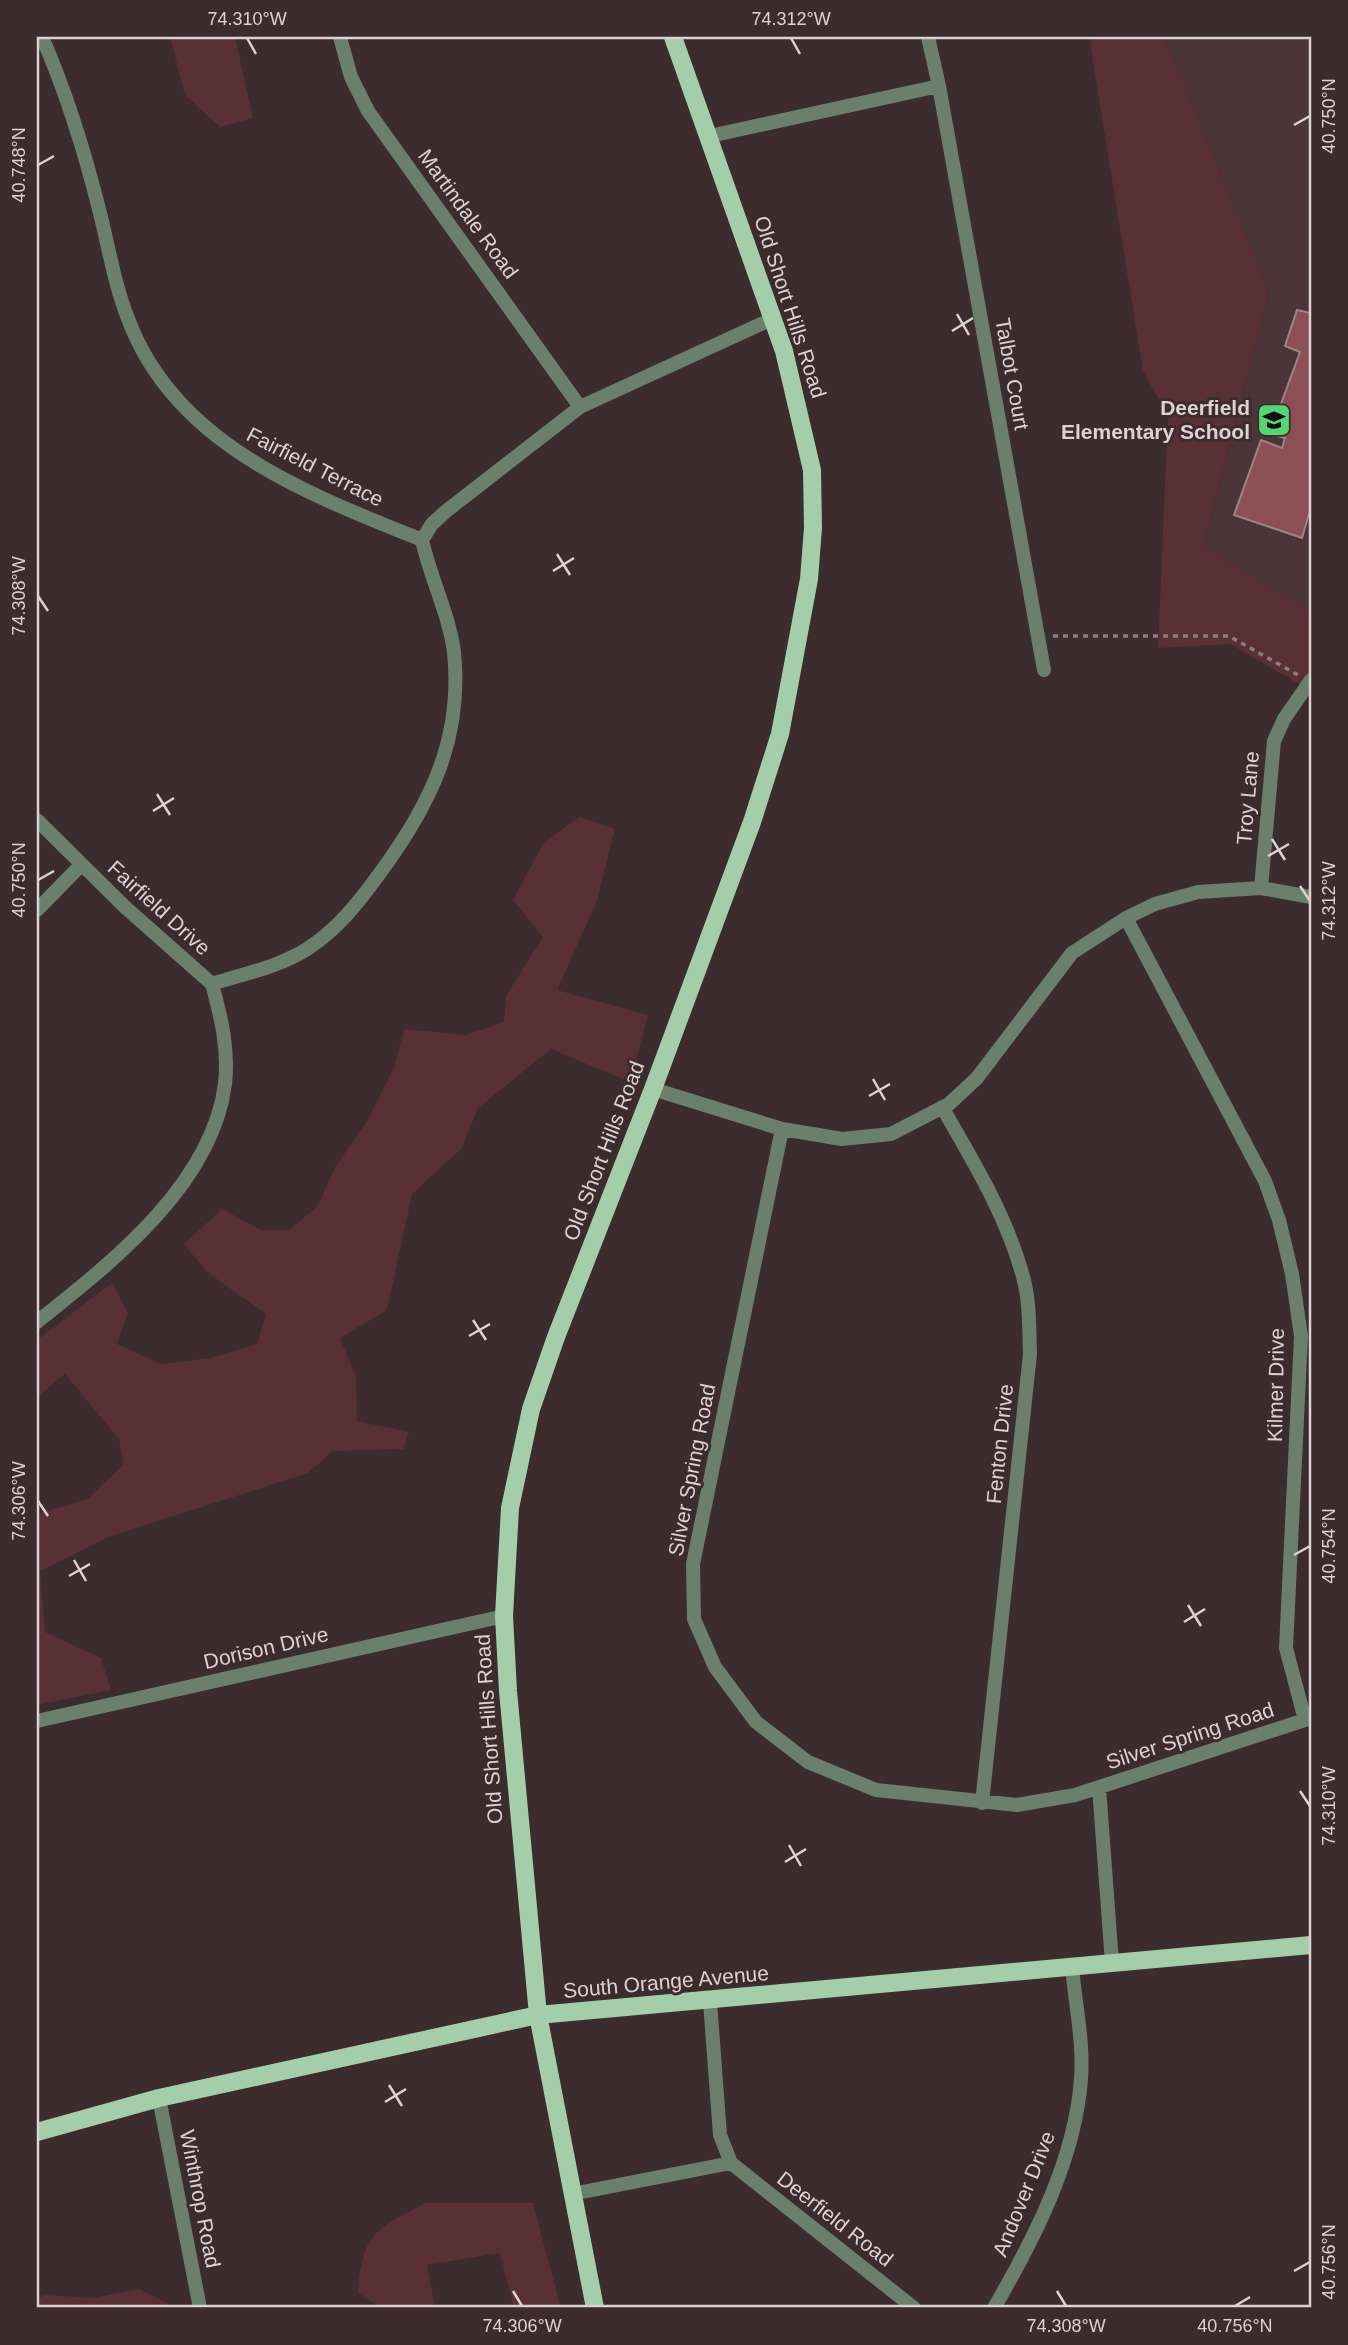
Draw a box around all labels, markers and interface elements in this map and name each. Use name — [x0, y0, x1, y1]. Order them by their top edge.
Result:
text: 74.310°W — [207, 9, 287, 29]
text: 74.312°W — [751, 9, 831, 29]
text: 40.750°N — [1319, 78, 1339, 154]
text: 40.748°N — [9, 127, 29, 203]
street label: Martindale Road — [414, 145, 523, 283]
street label: Old Short Hills Road — [750, 213, 831, 401]
street label: Talbot Court — [991, 316, 1034, 432]
place label: Deerfield Elementary School — [1061, 396, 1250, 443]
school or university icon: Deerfield Elementary School — [1255, 401, 1293, 439]
street label: Fairfield Terrace — [243, 422, 387, 511]
text: 74.308°W — [9, 556, 29, 636]
street label: Troy Lane — [1232, 750, 1263, 846]
text: 40.750°N — [9, 842, 29, 918]
street label: Fairfield Drive — [104, 856, 215, 960]
text: 74.312°W — [1319, 861, 1339, 941]
street label: Old Short Hills Road — [559, 1058, 648, 1244]
street label: Kilmer Drive — [1263, 1328, 1288, 1442]
street label: Silver Spring Road — [664, 1382, 720, 1558]
street label: Fenton Drive — [982, 1383, 1017, 1505]
text: 74.306°W — [9, 1461, 29, 1541]
text: 40.754°N — [1319, 1508, 1339, 1584]
street label: Dorison Drive — [201, 1622, 330, 1673]
street label: Old Short Hills Road — [470, 1633, 507, 1825]
street label: Silver Spring Road — [1103, 1698, 1277, 1774]
text: 74.310°W — [1319, 1766, 1339, 1846]
street label: South Orange Avenue — [562, 1961, 770, 2002]
street label: Winthrop Road — [176, 2128, 225, 2270]
street label: Andover Drive — [988, 2128, 1059, 2260]
street label: Deerfield Road — [773, 2166, 898, 2271]
text: 40.756°N — [1319, 2224, 1339, 2300]
text: 74.306°W — [482, 2316, 562, 2336]
text: 74.308°W — [1026, 2316, 1106, 2336]
text: 40.756°N — [1197, 2316, 1273, 2336]

